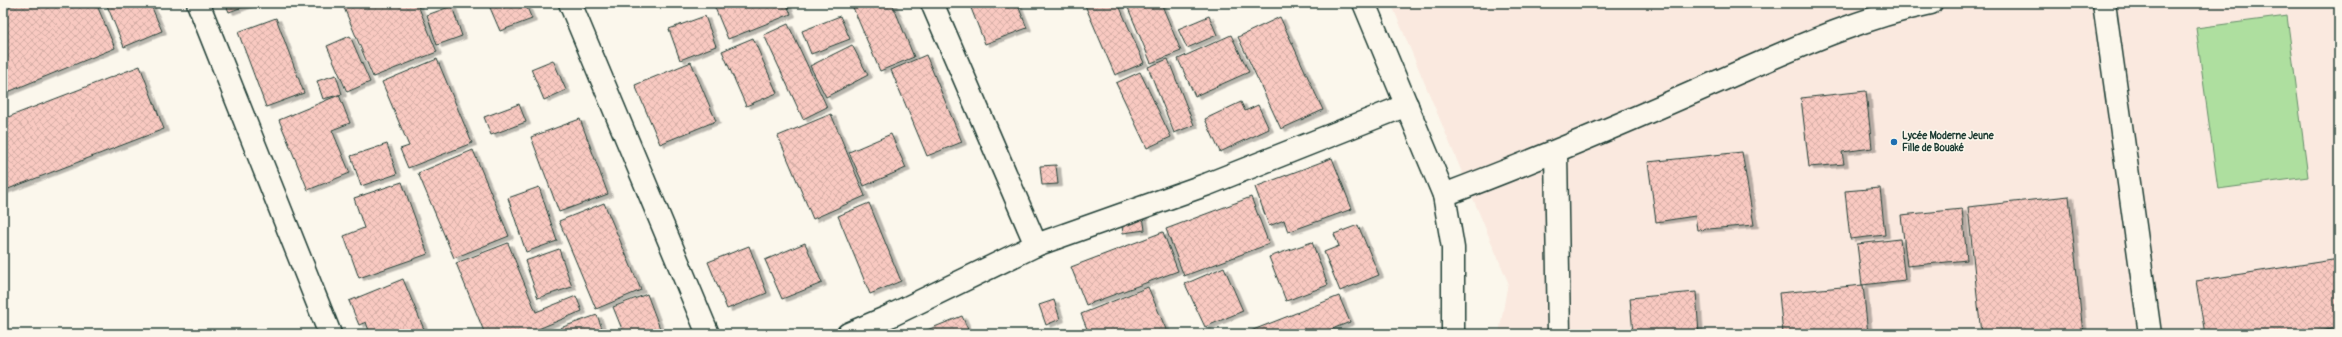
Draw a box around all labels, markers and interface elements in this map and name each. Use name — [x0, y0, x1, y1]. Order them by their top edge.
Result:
place label: Lycée Moderne Jeune Fille de Bouaké — [1902, 130, 1995, 154]
marker: Lycée Moderne Jeune Fille de Bouaké — [1889, 137, 1899, 147]

